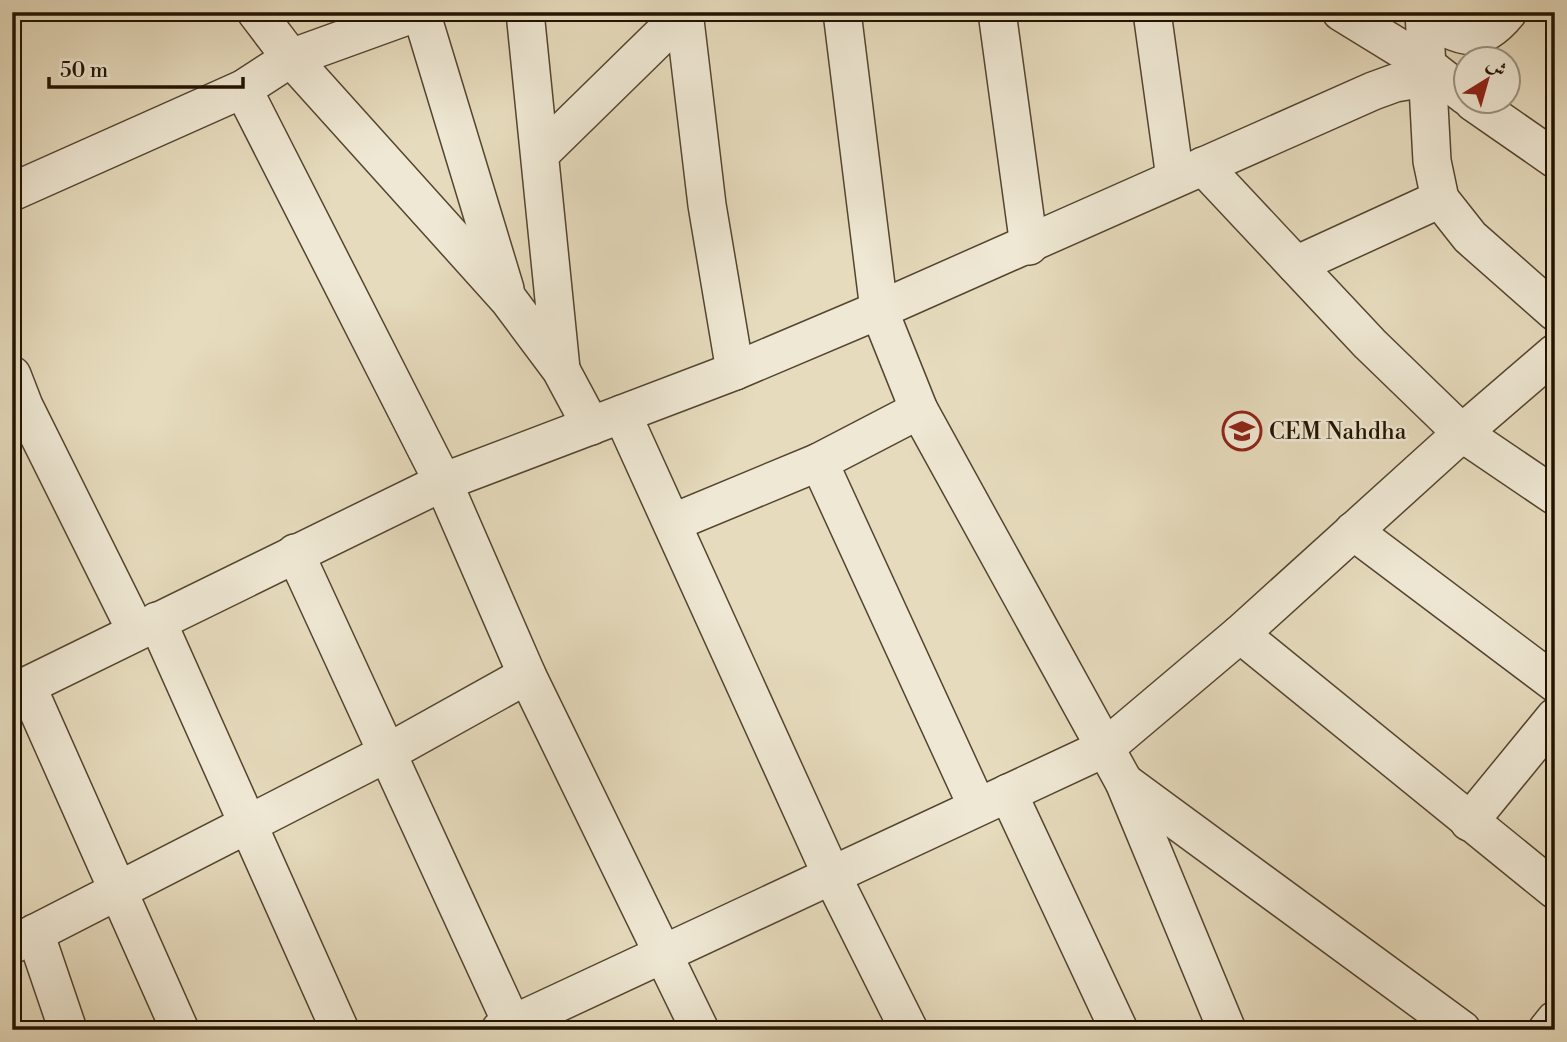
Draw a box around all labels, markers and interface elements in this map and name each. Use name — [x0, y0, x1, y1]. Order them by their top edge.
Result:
scale bar — [49, 46, 243, 90]
north arrow — [1452, 46, 1522, 116]
text: ش — [1482, 52, 1511, 82]
text: 50 m — [60, 58, 108, 84]
school or university icon: CEM Nahdha — [1221, 410, 1263, 452]
place label: CEM Nahdha — [1269, 418, 1407, 446]

